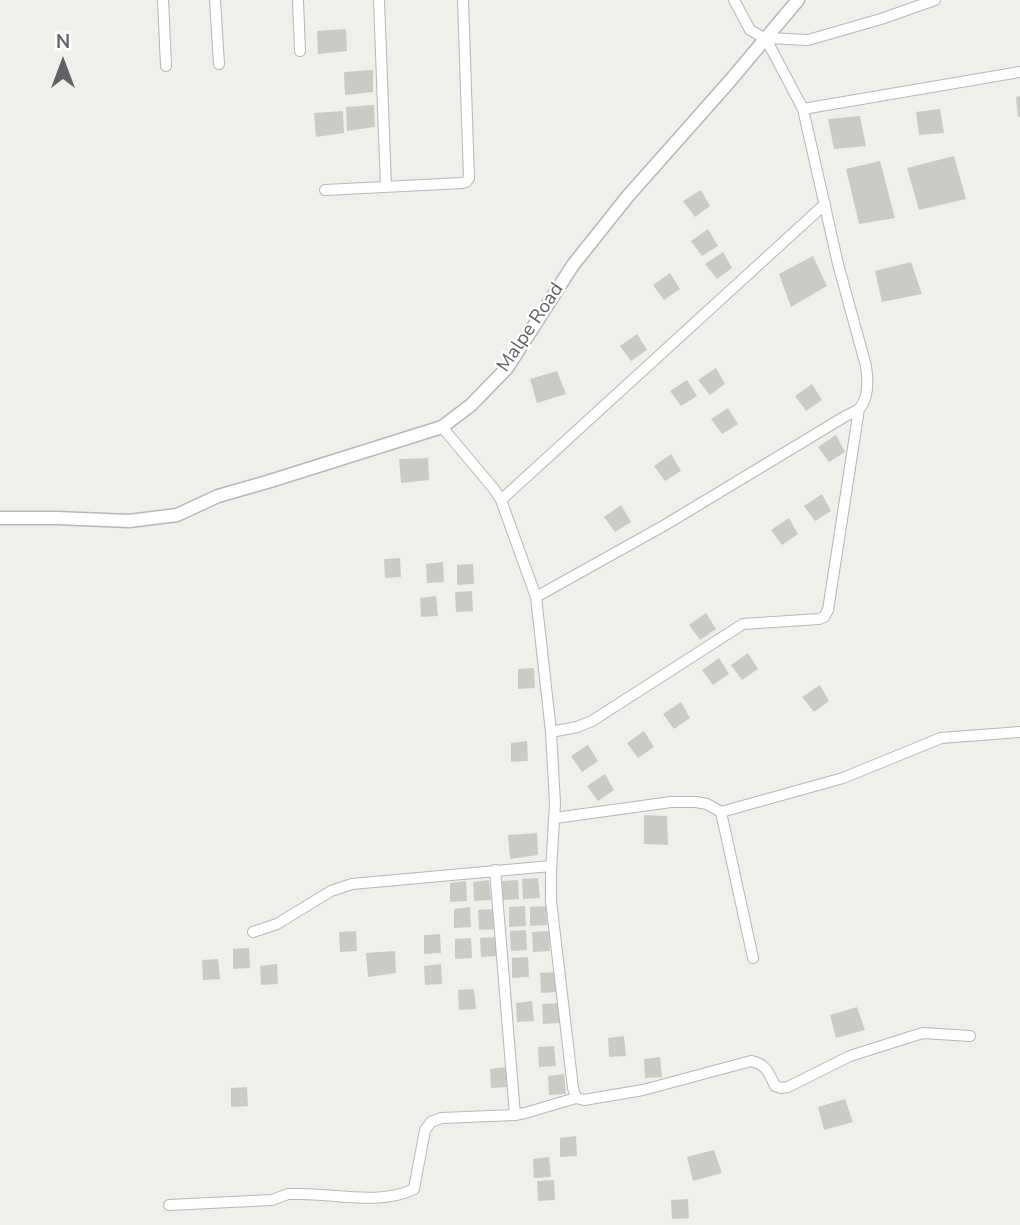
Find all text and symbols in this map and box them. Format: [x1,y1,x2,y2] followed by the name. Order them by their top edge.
[28,28,98,98] north arrow
[56,29,70,55] text: N
[493,279,569,377] street label: Malpe Road

